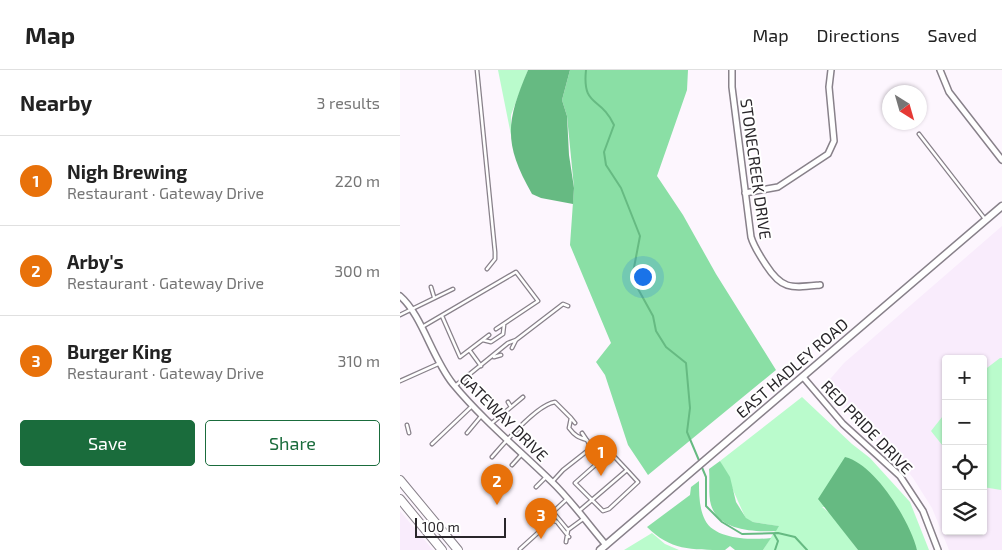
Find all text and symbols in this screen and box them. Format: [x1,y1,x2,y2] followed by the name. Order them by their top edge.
[25,20,75,49] text: Map
[752,24,789,46] text: Map
[817,24,900,46] text: Directions
[928,24,977,46] text: Saved
[882,85,927,130] north arrow
[20,90,92,115] text: Nearby
[317,93,380,112] text: 3 results
[737,97,776,241] street label: STONECREEK DRIVE
[67,160,187,183] text: Nigh Brewing
[33,171,39,190] text: 1
[335,171,380,190] text: 220 m
[67,183,264,202] text: Restaurant · Gateway Drive
[67,250,124,273] text: Arby's
[31,261,41,280] text: 2
[334,261,380,280] text: 300 m
[630,264,656,290] your location
[67,273,264,292] text: Restaurant · Gateway Drive
[732,314,852,421] street label: EAST HADLEY ROAD
[67,340,172,363] text: Burger King
[31,351,41,370] text: 3
[338,351,380,370] text: 310 m
[942,355,987,535] map controls
[942,355,987,400] button: +
[67,363,264,382] text: Restaurant · Gateway Drive
[456,369,552,465] street label: GATEWAY DRIVE
[818,376,917,478] street label: RED PRIDE DRIVE
[942,400,987,445] button: −
[20,420,195,466] button: Save
[205,420,380,466] button: Share
[585,435,617,476] pin: 1
[942,445,987,490] button: locate
[481,464,513,505] pin: 2
[942,490,987,535] button: layers
[525,498,557,539] pin: 3
[415,515,506,538] scale bar
[422,518,460,535] text: 100 m

